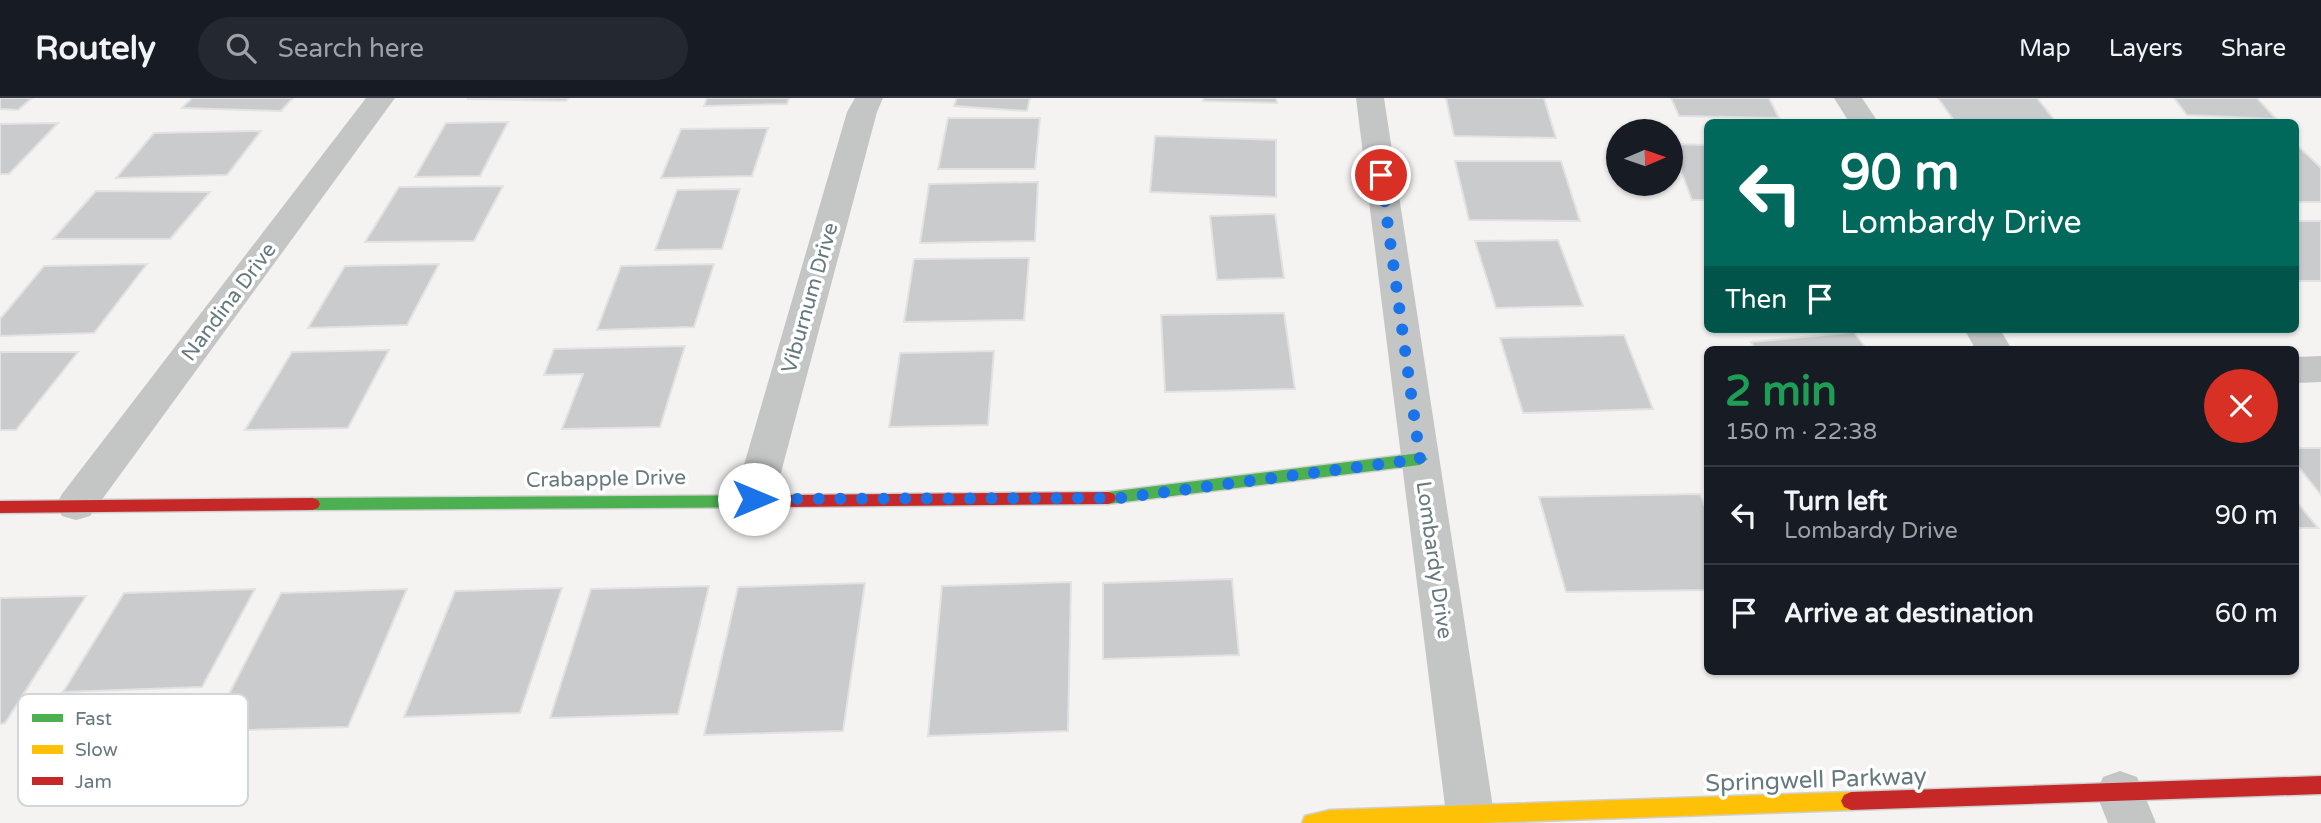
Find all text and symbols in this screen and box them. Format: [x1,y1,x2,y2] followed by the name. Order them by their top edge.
[198,17,688,80] search box
[35,29,156,68] text: Routely
[222,29,260,67] icon: search
[278,33,424,64] text: Search here
[2019,34,2071,63] text: Map
[2109,34,2183,63] text: Layers
[2221,34,2286,63] text: Share
[1606,119,1684,196] north arrow
[1606,119,1683,196] map controls
[1840,144,1959,203] text: 90 m
[1351,145,1411,205] pin
[1725,147,1816,238] icon: left
[1362,156,1400,194] icon: arrive
[1840,204,2082,242] text: Lombardy Drive
[777,220,843,376] street label: Viburnum Drive
[176,238,282,366] street label: Nandina Drive
[1801,280,1839,318] icon: arrive
[1725,284,1787,315] text: Then
[1725,366,1837,417] text: 2 min
[2204,369,2278,443] button: close
[1725,418,1877,446] text: 150 m · 22:38
[717,462,791,536] position arrow
[526,465,686,493] street label: Crabapple Drive
[1411,480,1457,640] street label: Lombardy Drive
[1784,486,1887,517] text: Turn left
[1725,496,1763,534] icon: left
[2215,500,2278,531] text: 90 m
[1784,517,1958,545] text: Lombardy Drive
[1725,594,1763,632] icon: arrive
[1784,598,2034,629] text: Arrive at destination
[2215,598,2278,629] text: 60 m
[18,694,248,806] legend
[75,708,112,730] text: Fast
[75,739,118,761] text: Slow
[1705,762,1927,798] street label: Springwell Parkway
[75,771,112,793] text: Jam

